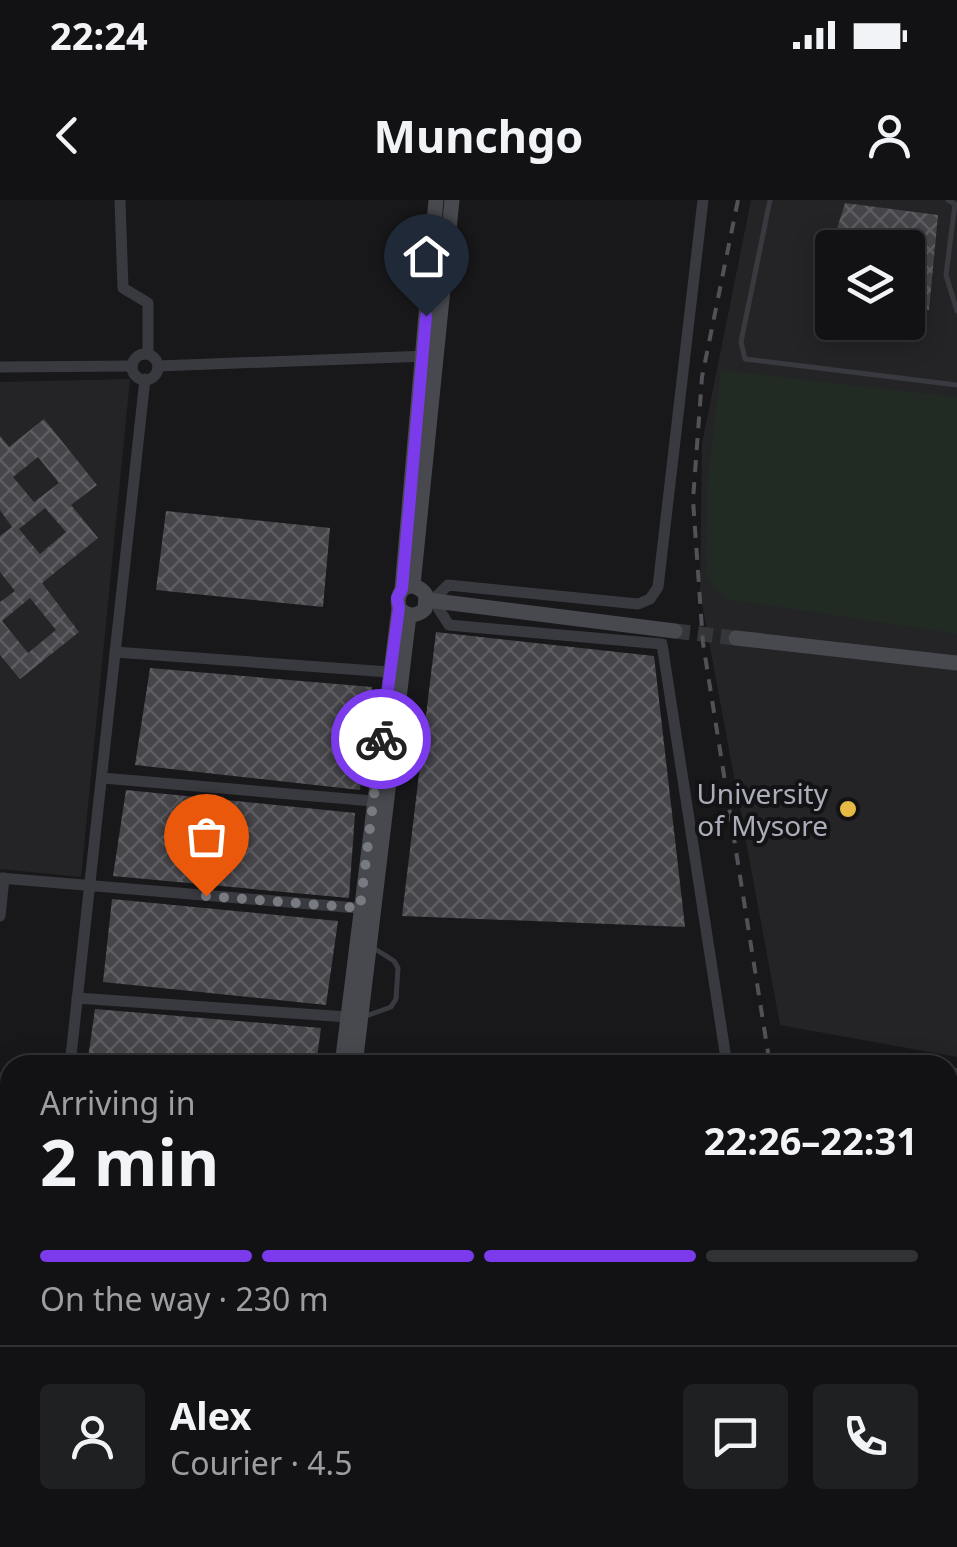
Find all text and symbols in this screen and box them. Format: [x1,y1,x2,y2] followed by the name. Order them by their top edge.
[50,9,148,61] text: 22:24
[374,105,583,166] text: Munchgo
[40,108,95,163] icon: back
[862,108,917,163] icon: person
[384,214,469,317] pin
[399,229,454,284] icon: home
[815,230,925,340] map controls
[815,230,925,340] button: layers
[331,689,431,789] courier
[354,712,409,767] icon: bike
[696,774,829,844] place label: University of Mysore
[164,794,249,897] pin
[837,798,859,820] marker: University of Mysore
[179,809,234,864] icon: bag
[40,1081,195,1124] text: Arriving in
[704,1114,918,1166] text: 22:26–22:31
[40,1117,219,1205] text: 2 min
[40,1277,329,1320] text: On the way · 230 m
[40,1384,145,1489] button: person
[683,1384,788,1489] button: chat
[813,1384,918,1489] button: phone
[170,1389,252,1441] text: Alex
[170,1441,353,1484] text: Courier · 4.5

